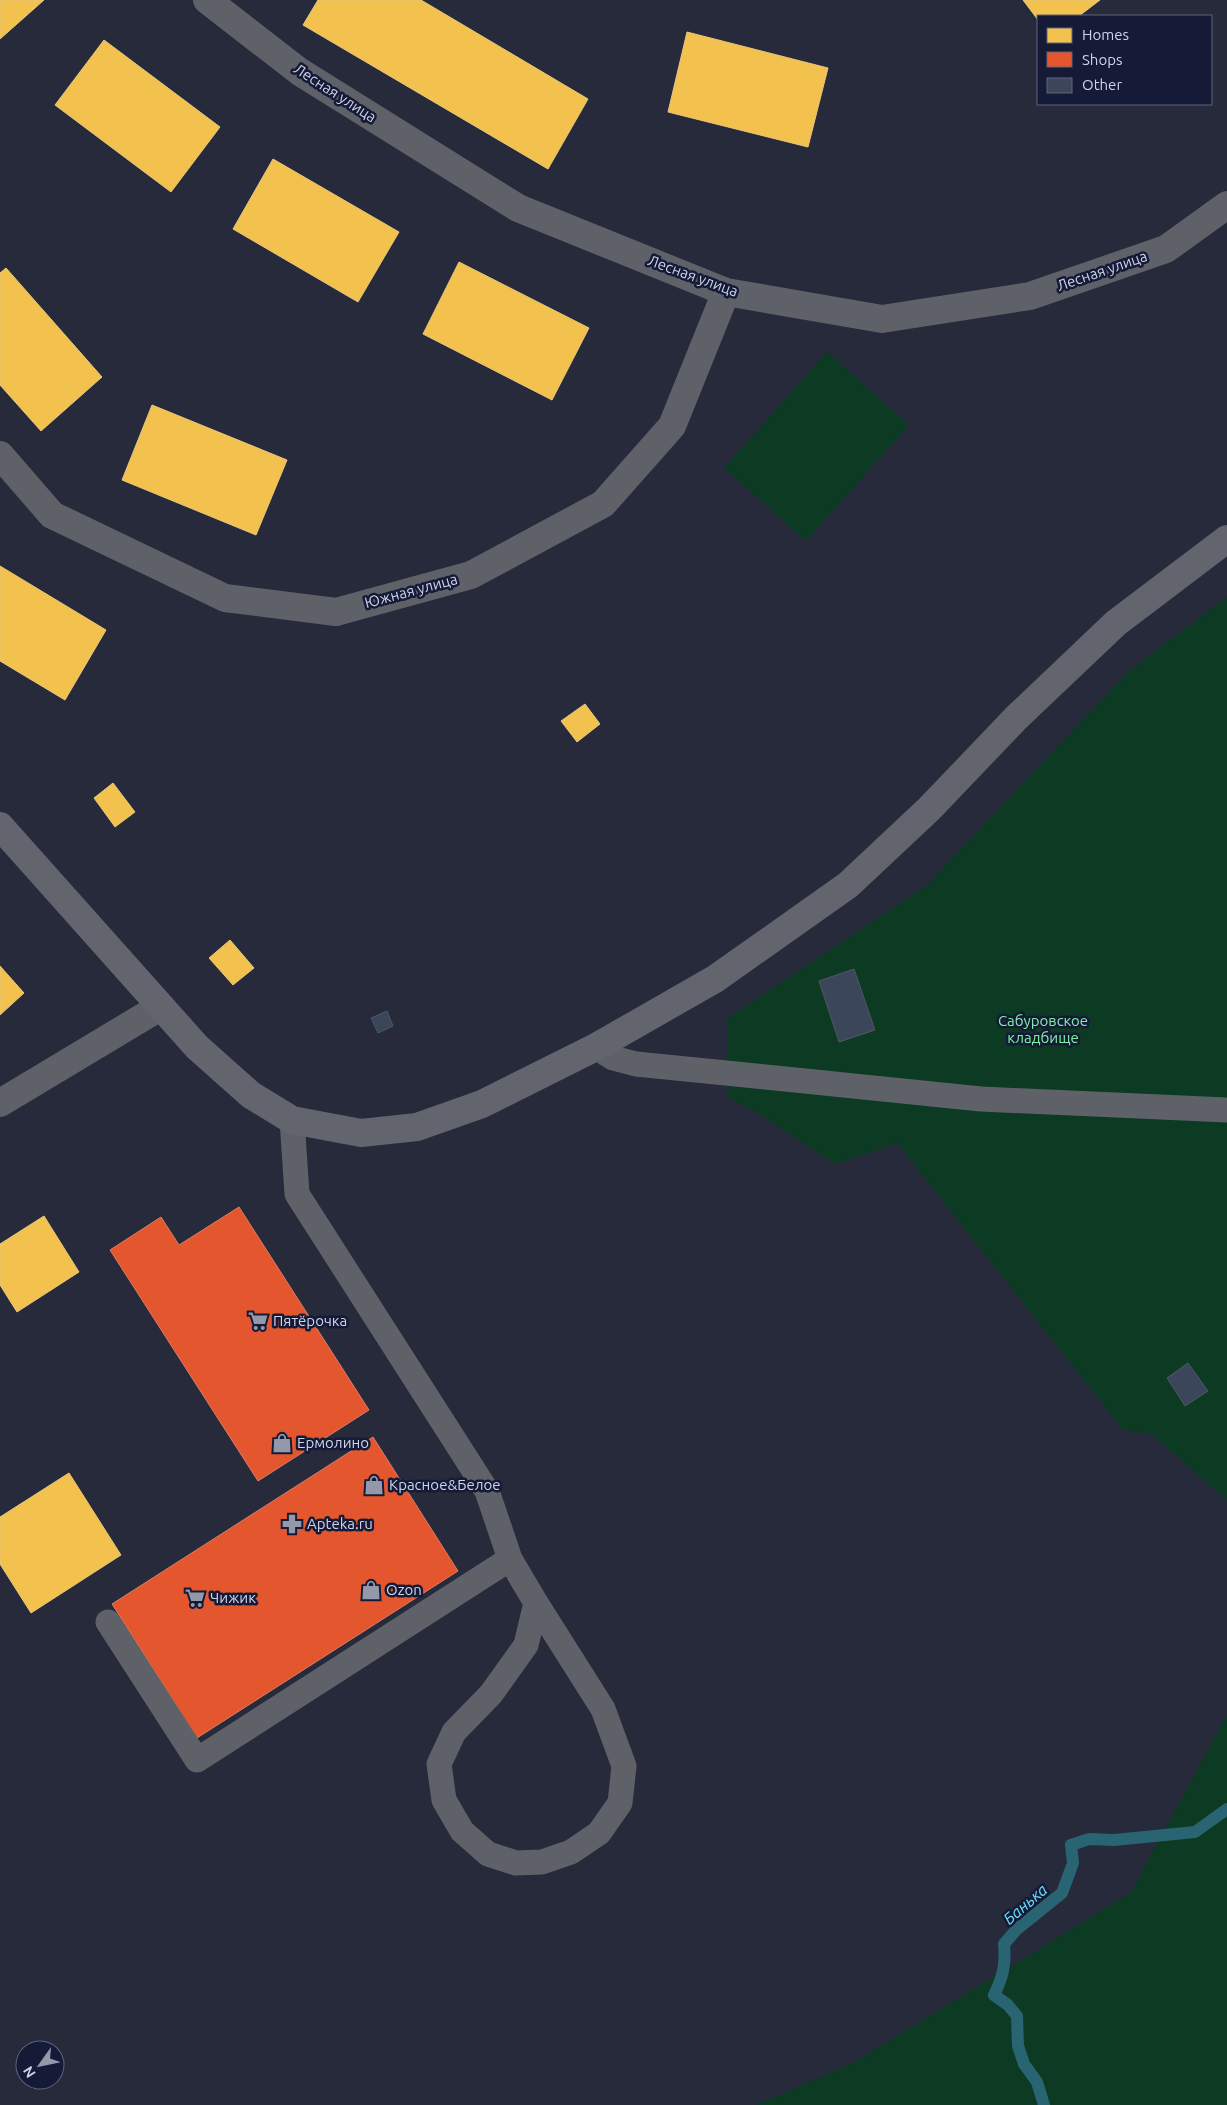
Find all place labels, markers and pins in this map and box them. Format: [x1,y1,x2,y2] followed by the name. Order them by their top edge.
[247,1310,269,1332] supermarket icon: Пятёрочка
[273,1312,347,1329] place label: Пятёрочка
[271,1432,293,1454] shop icon: Ермолино
[297,1434,369,1451] place label: Ермолино
[363,1474,385,1496] shop icon: Красное&Белое
[389,1476,501,1493] place label: Красное&Белое
[281,1513,303,1535] pharmacy icon: Apteka.ru
[307,1515,373,1532] place label: Apteka.ru
[360,1579,382,1601] shop icon: Ozon
[386,1581,422,1598] place label: Ozon
[184,1587,206,1609] supermarket icon: Чижик
[210,1589,256,1606] place label: Чижик

